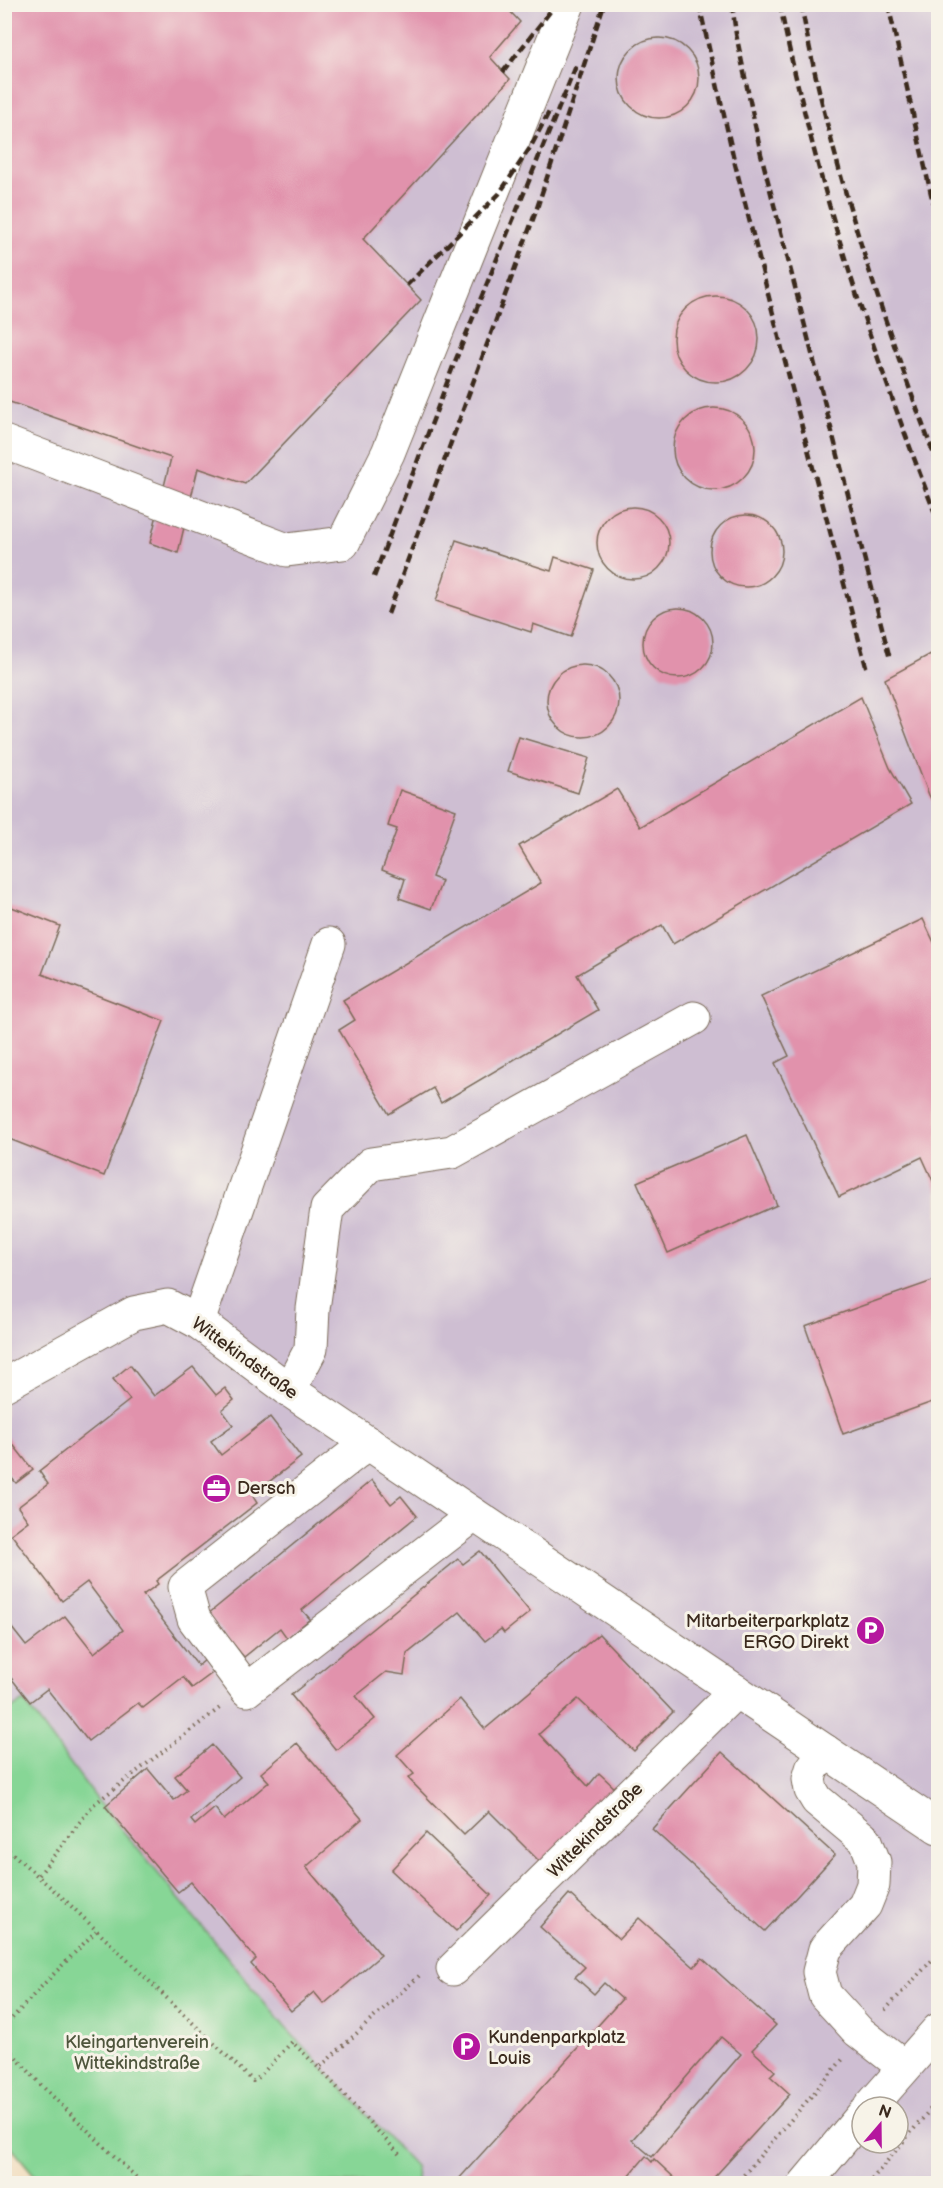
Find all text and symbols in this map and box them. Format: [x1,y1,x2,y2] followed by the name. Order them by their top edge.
[188,1313,302,1404] street label: Wittekindstraße
[200,1472,232,1504] office icon: Dersch
[237,1478,296,1499] place label: Dersch
[686,1611,849,1653] place label: Mitarbeiterparkplatz ERGO Direkt
[854,1615,886,1647] parking icon: Mitarbeiterparkplatz ERGO Direkt
[543,1778,648,1882] street label: Wittekindstraße
[488,2027,626,2069] place label: Kundenparkplatz Louis
[451,2031,483,2063] parking icon: Kundenparkplatz Louis
[65,2032,209,2074] park label: Kleingartenverein Wittekindstraße
[850,2095,910,2155] north arrow
[876,2101,894,2123] text: N

